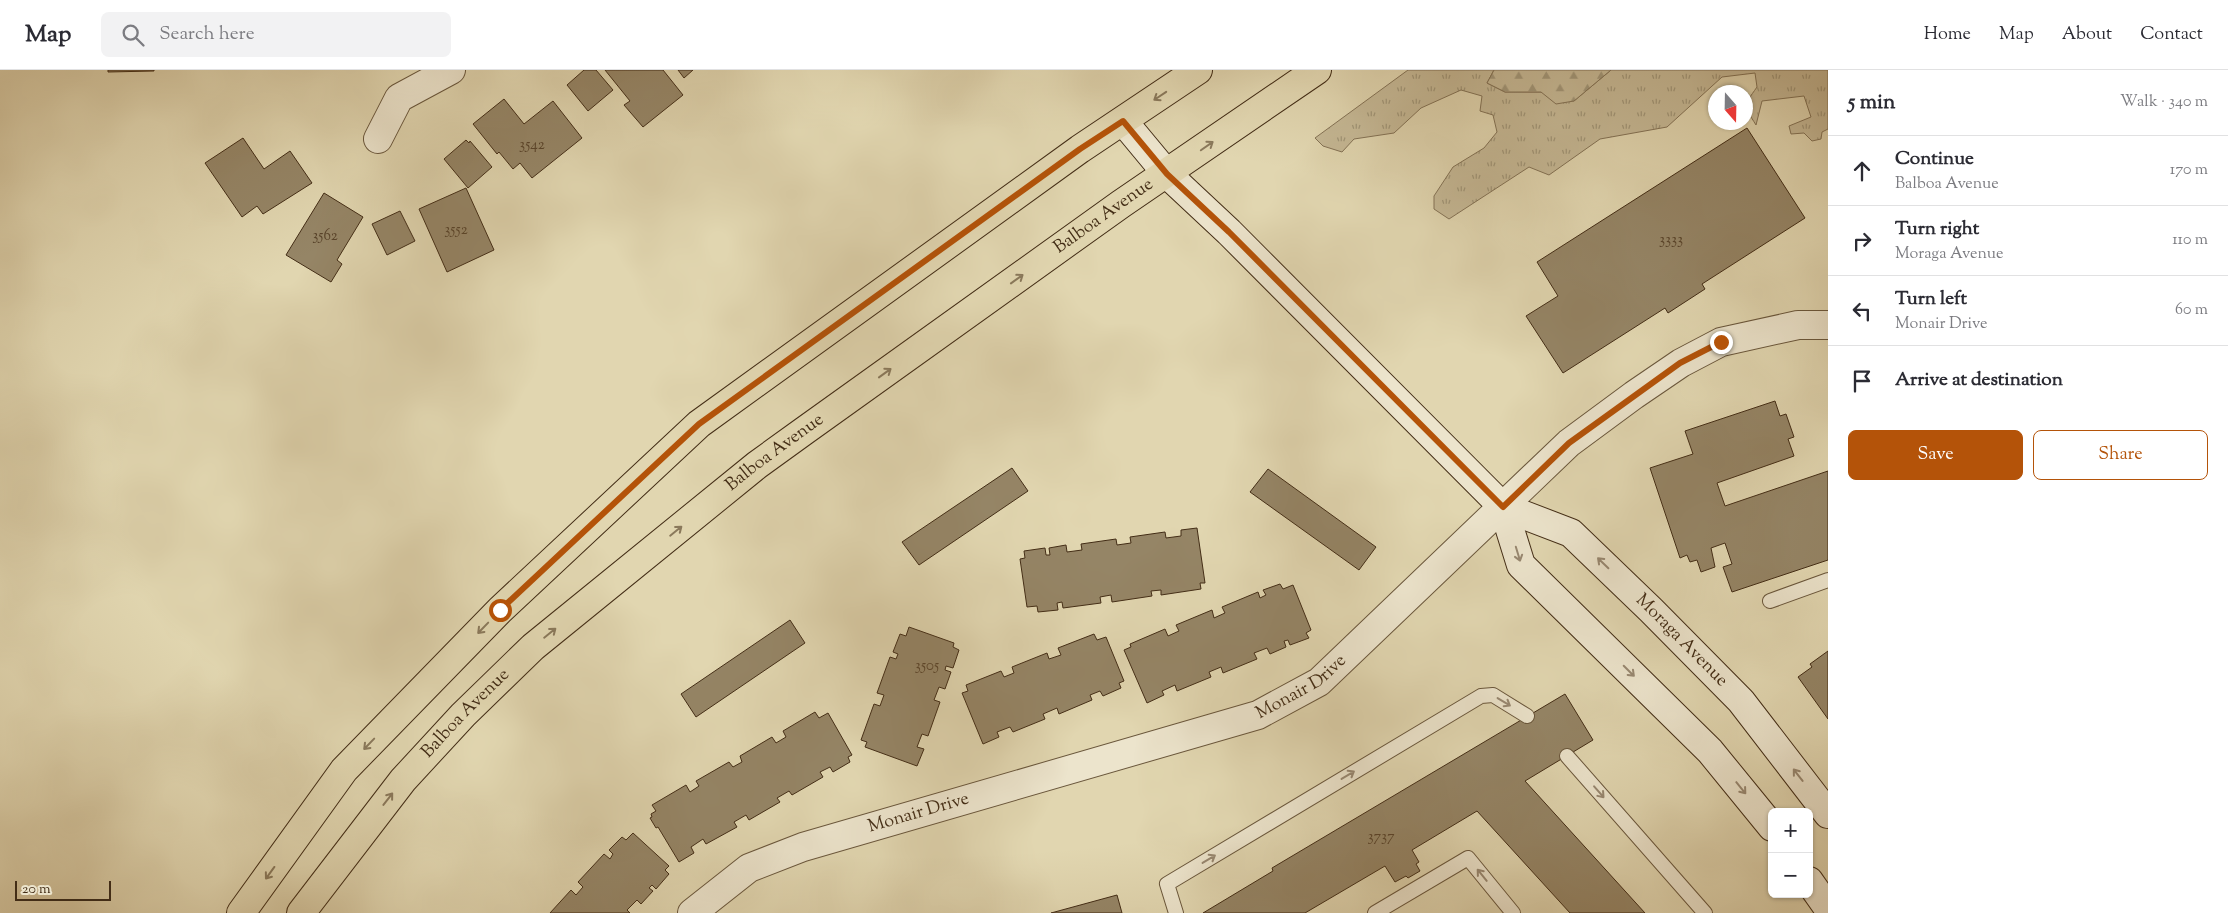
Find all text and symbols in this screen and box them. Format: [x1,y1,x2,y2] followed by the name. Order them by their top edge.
[101,12,451,57] search box
[25,18,71,52] text: Map
[119,21,147,49] icon: search
[159,21,255,48] text: Search here
[1924,22,1971,48] text: Home
[1999,22,2034,48] text: Map
[2062,22,2112,48] text: About
[2140,22,2203,48] text: Contact
[1708,85,1753,130] north arrow
[1848,88,1895,118] text: 5 min
[1154,91,1168,101] one-way arrow
[2120,91,2208,114] text: Walk · 340 m
[519,135,545,156] house number: 3542
[1200,141,1214,151] one-way arrow
[1895,146,1974,173] text: Continue
[1848,157,1876,185] icon: ahead
[2170,159,2208,182] text: 170 m
[1049,172,1159,261] street label: Balboa Avenue
[1895,173,1999,196] text: Balboa Avenue
[1895,216,1979,243] text: Turn right
[444,220,468,241] house number: 3552
[312,226,338,247] house number: 3562
[1848,227,1876,255] icon: right
[2172,229,2208,252] text: 110 m
[1659,230,1683,251] house number: 3333
[1895,243,2003,266] text: Moraga Avenue
[1010,273,1023,284] one-way arrow
[1895,286,1967,313] text: Turn left
[1848,297,1876,325] icon: left
[2175,299,2208,322] text: 60 m
[1895,313,1987,336] text: Monair Drive
[1710,331,1733,354] route end
[1848,367,1876,395] icon: arrive
[1895,367,2063,394] text: Arrive at destination
[878,368,892,378] one-way arrow
[720,408,830,498] street label: Balboa Avenue
[1848,430,2023,480] button: Save
[2033,430,2208,480] button: Share
[670,525,683,536] one-way arrow
[1513,546,1523,562] one-way arrow
[1596,557,1609,569] one-way arrow
[1629,588,1734,693] street label: Moraga Avenue
[489,599,512,622] route start
[476,622,489,634] one-way arrow
[543,628,556,639] one-way arrow
[1252,649,1353,727] street label: Monair Drive
[915,656,939,677] house number: 3505
[416,663,516,765] street label: Balboa Avenue
[1623,664,1635,677] one-way arrow
[1497,698,1511,708] one-way arrow
[363,738,375,751] one-way arrow
[1793,769,1804,782] one-way arrow
[1341,770,1355,780] one-way arrow
[1735,782,1746,795] one-way arrow
[865,786,972,840] street label: Monair Drive
[1593,786,1605,799] one-way arrow
[382,793,393,806] one-way arrow
[1768,808,1813,898] map controls
[1768,808,1813,853] button: +
[1367,827,1395,848] house number: 3737
[1201,853,1215,863] one-way arrow
[1768,853,1813,898] button: −
[265,866,275,880] one-way arrow
[1477,869,1488,882] one-way arrow
[15,878,111,901] scale bar
[22,880,51,900] text: 20 m

